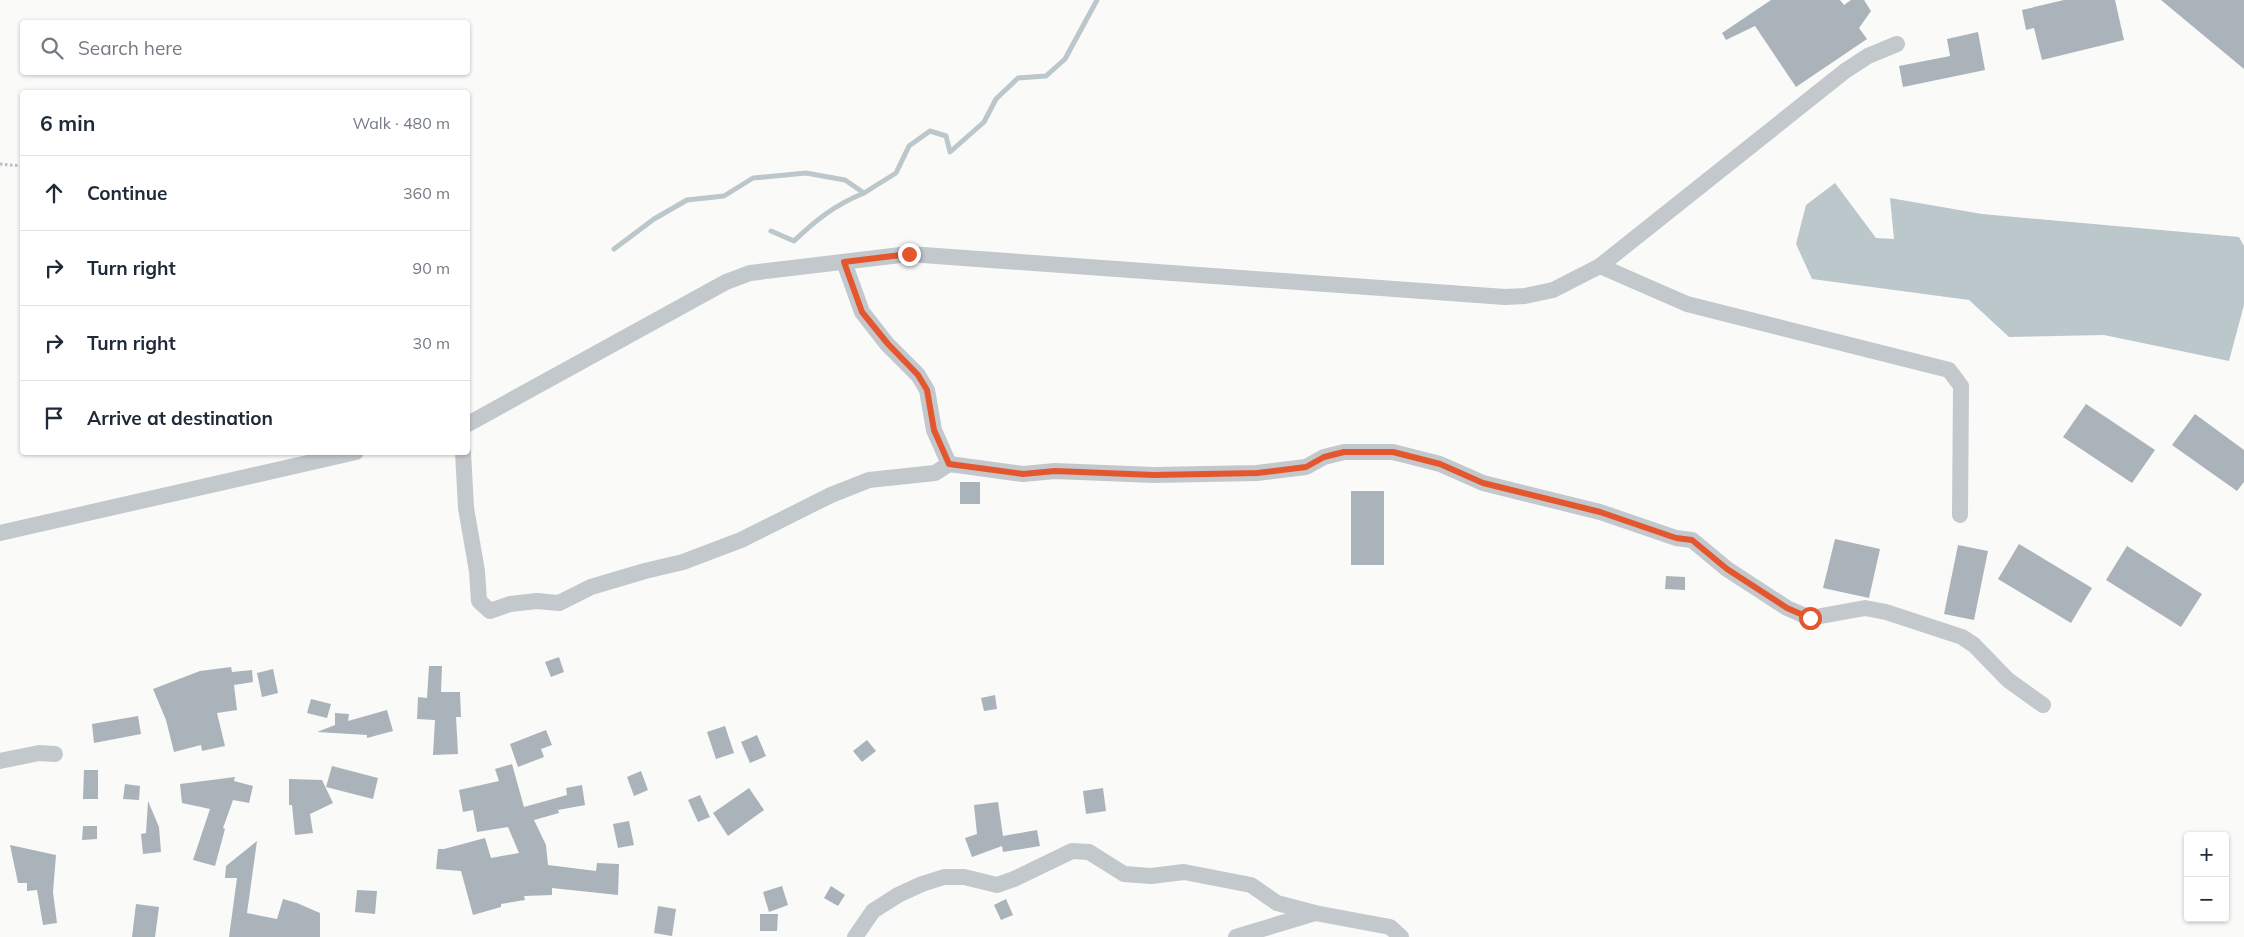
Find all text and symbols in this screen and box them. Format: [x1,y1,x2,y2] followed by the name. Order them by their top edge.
[20,20,470,75] search box
[38,34,66,62] icon: search
[78,36,182,60] text: Search here
[40,110,95,136] text: 6 min
[352,113,450,133] text: Walk · 480 m
[40,179,68,207] icon: ahead
[87,181,167,205] text: Continue
[403,183,450,203] text: 360 m
[898,243,921,266] route end
[40,254,68,282] icon: right
[87,256,176,280] text: Turn right
[413,258,450,278] text: 90 m
[40,329,68,357] icon: right
[87,331,176,355] text: Turn right
[413,333,450,353] text: 30 m
[40,404,68,432] icon: arrive
[87,406,273,430] text: Arrive at destination
[1799,607,1822,630] route start
[2184,832,2229,922] map controls
[2184,832,2229,877] button: +
[2184,877,2229,922] button: −

